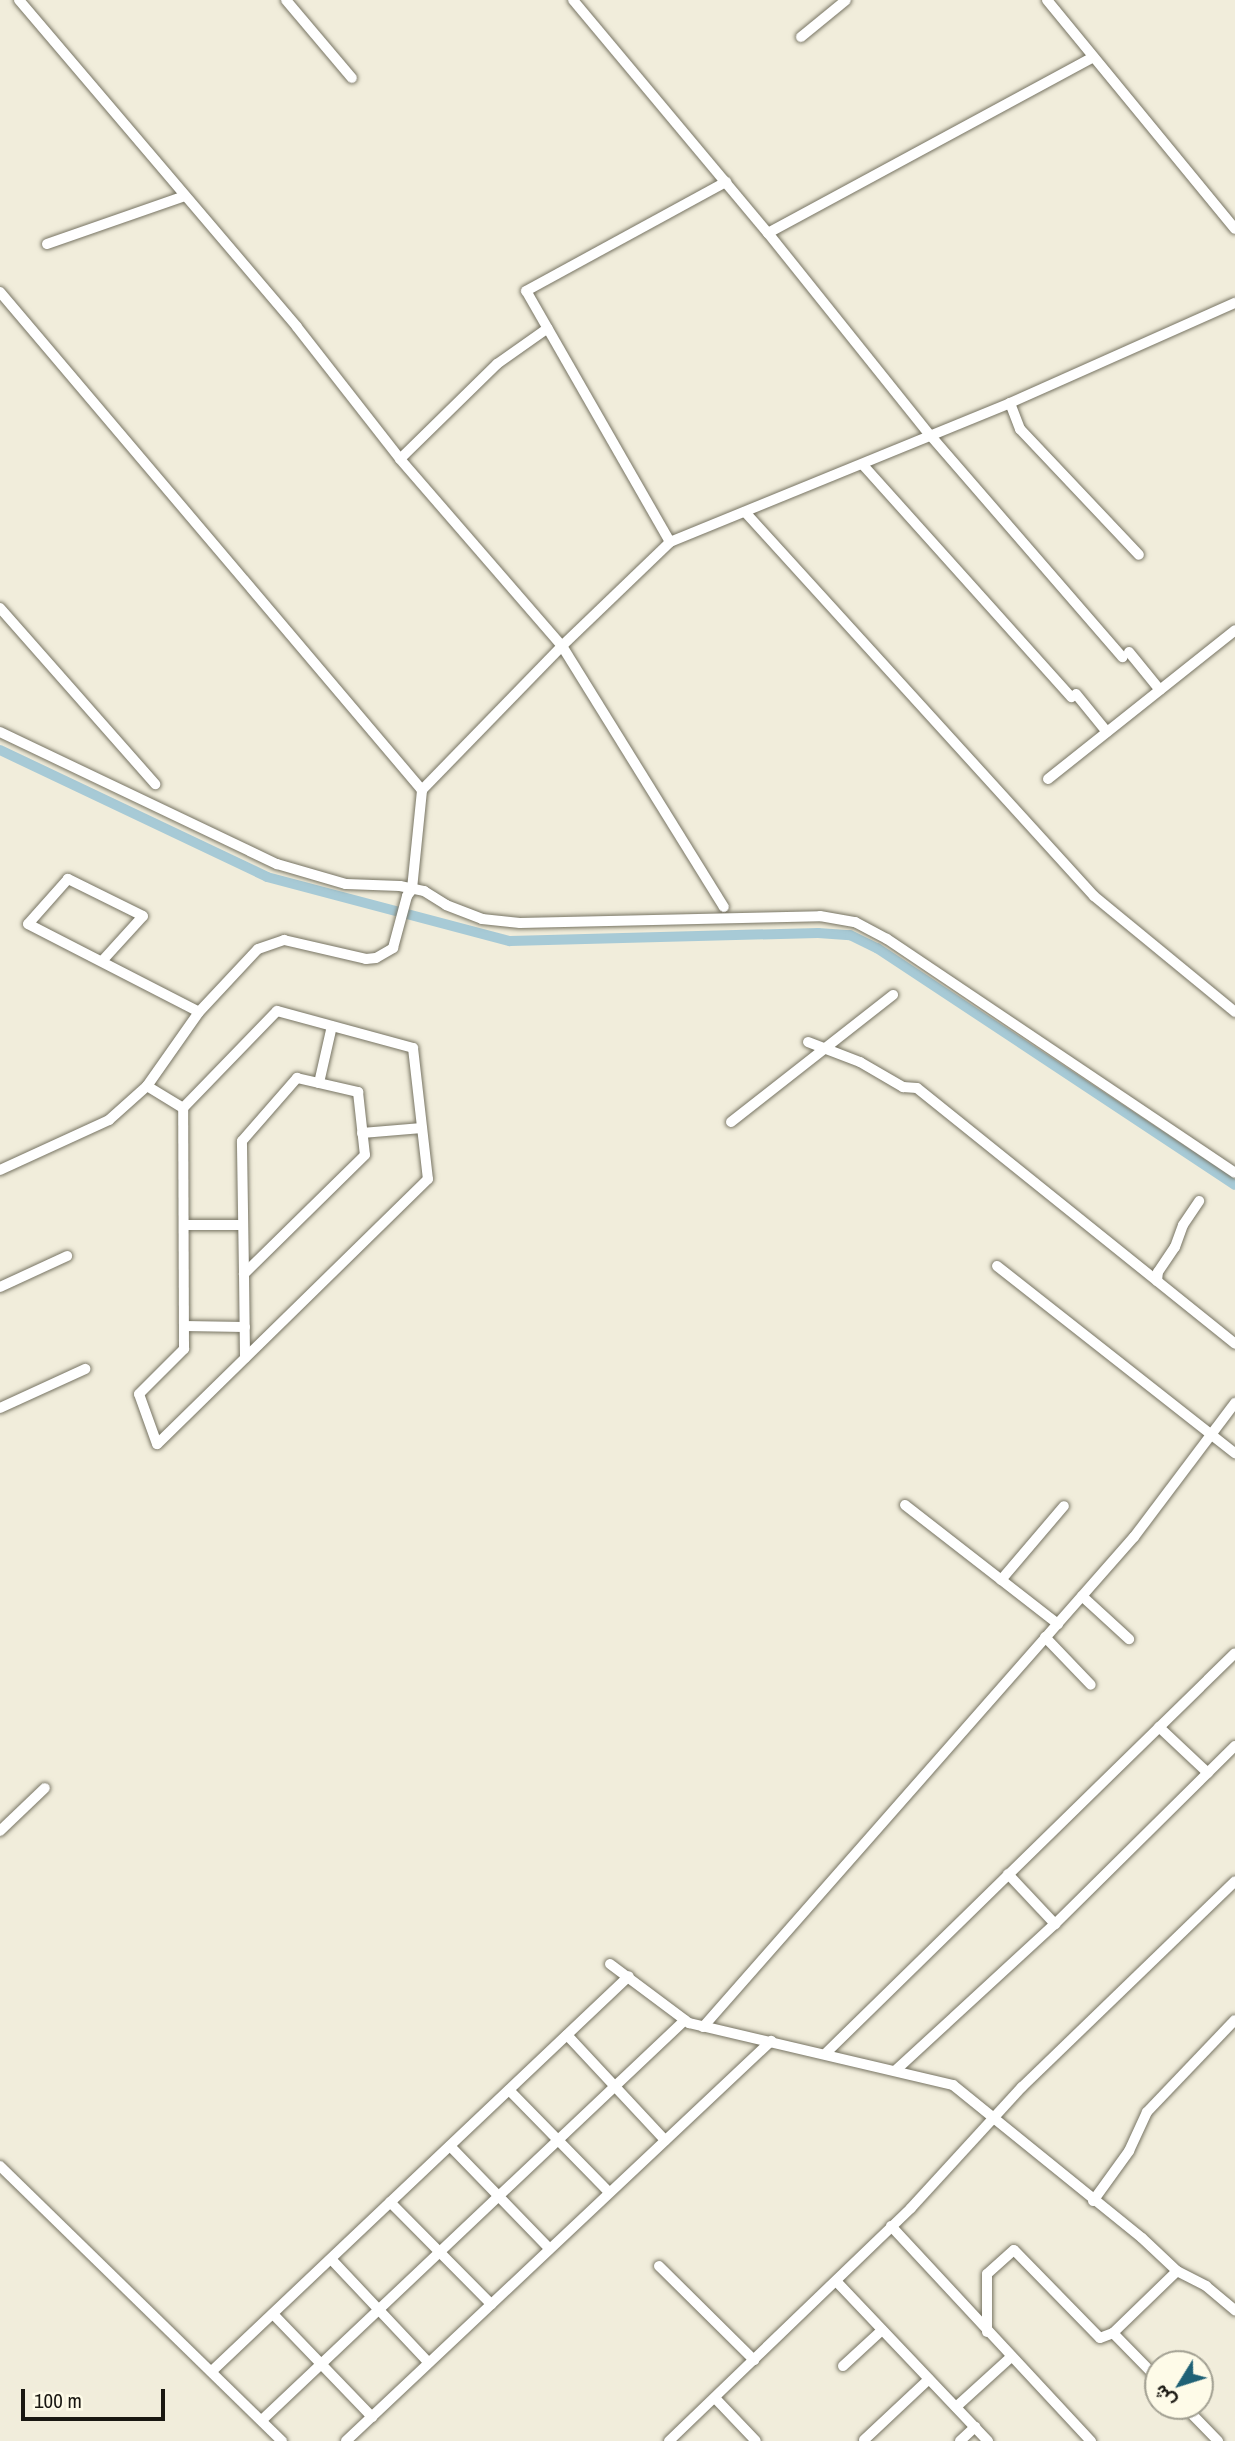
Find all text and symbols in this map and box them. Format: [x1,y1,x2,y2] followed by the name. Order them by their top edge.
[1144,2350,1214,2420] north arrow
[24,2374,168,2418] scale bar
[1147,2380,1181,2414] text: ش
[34,2386,82,2415] text: 100 m

